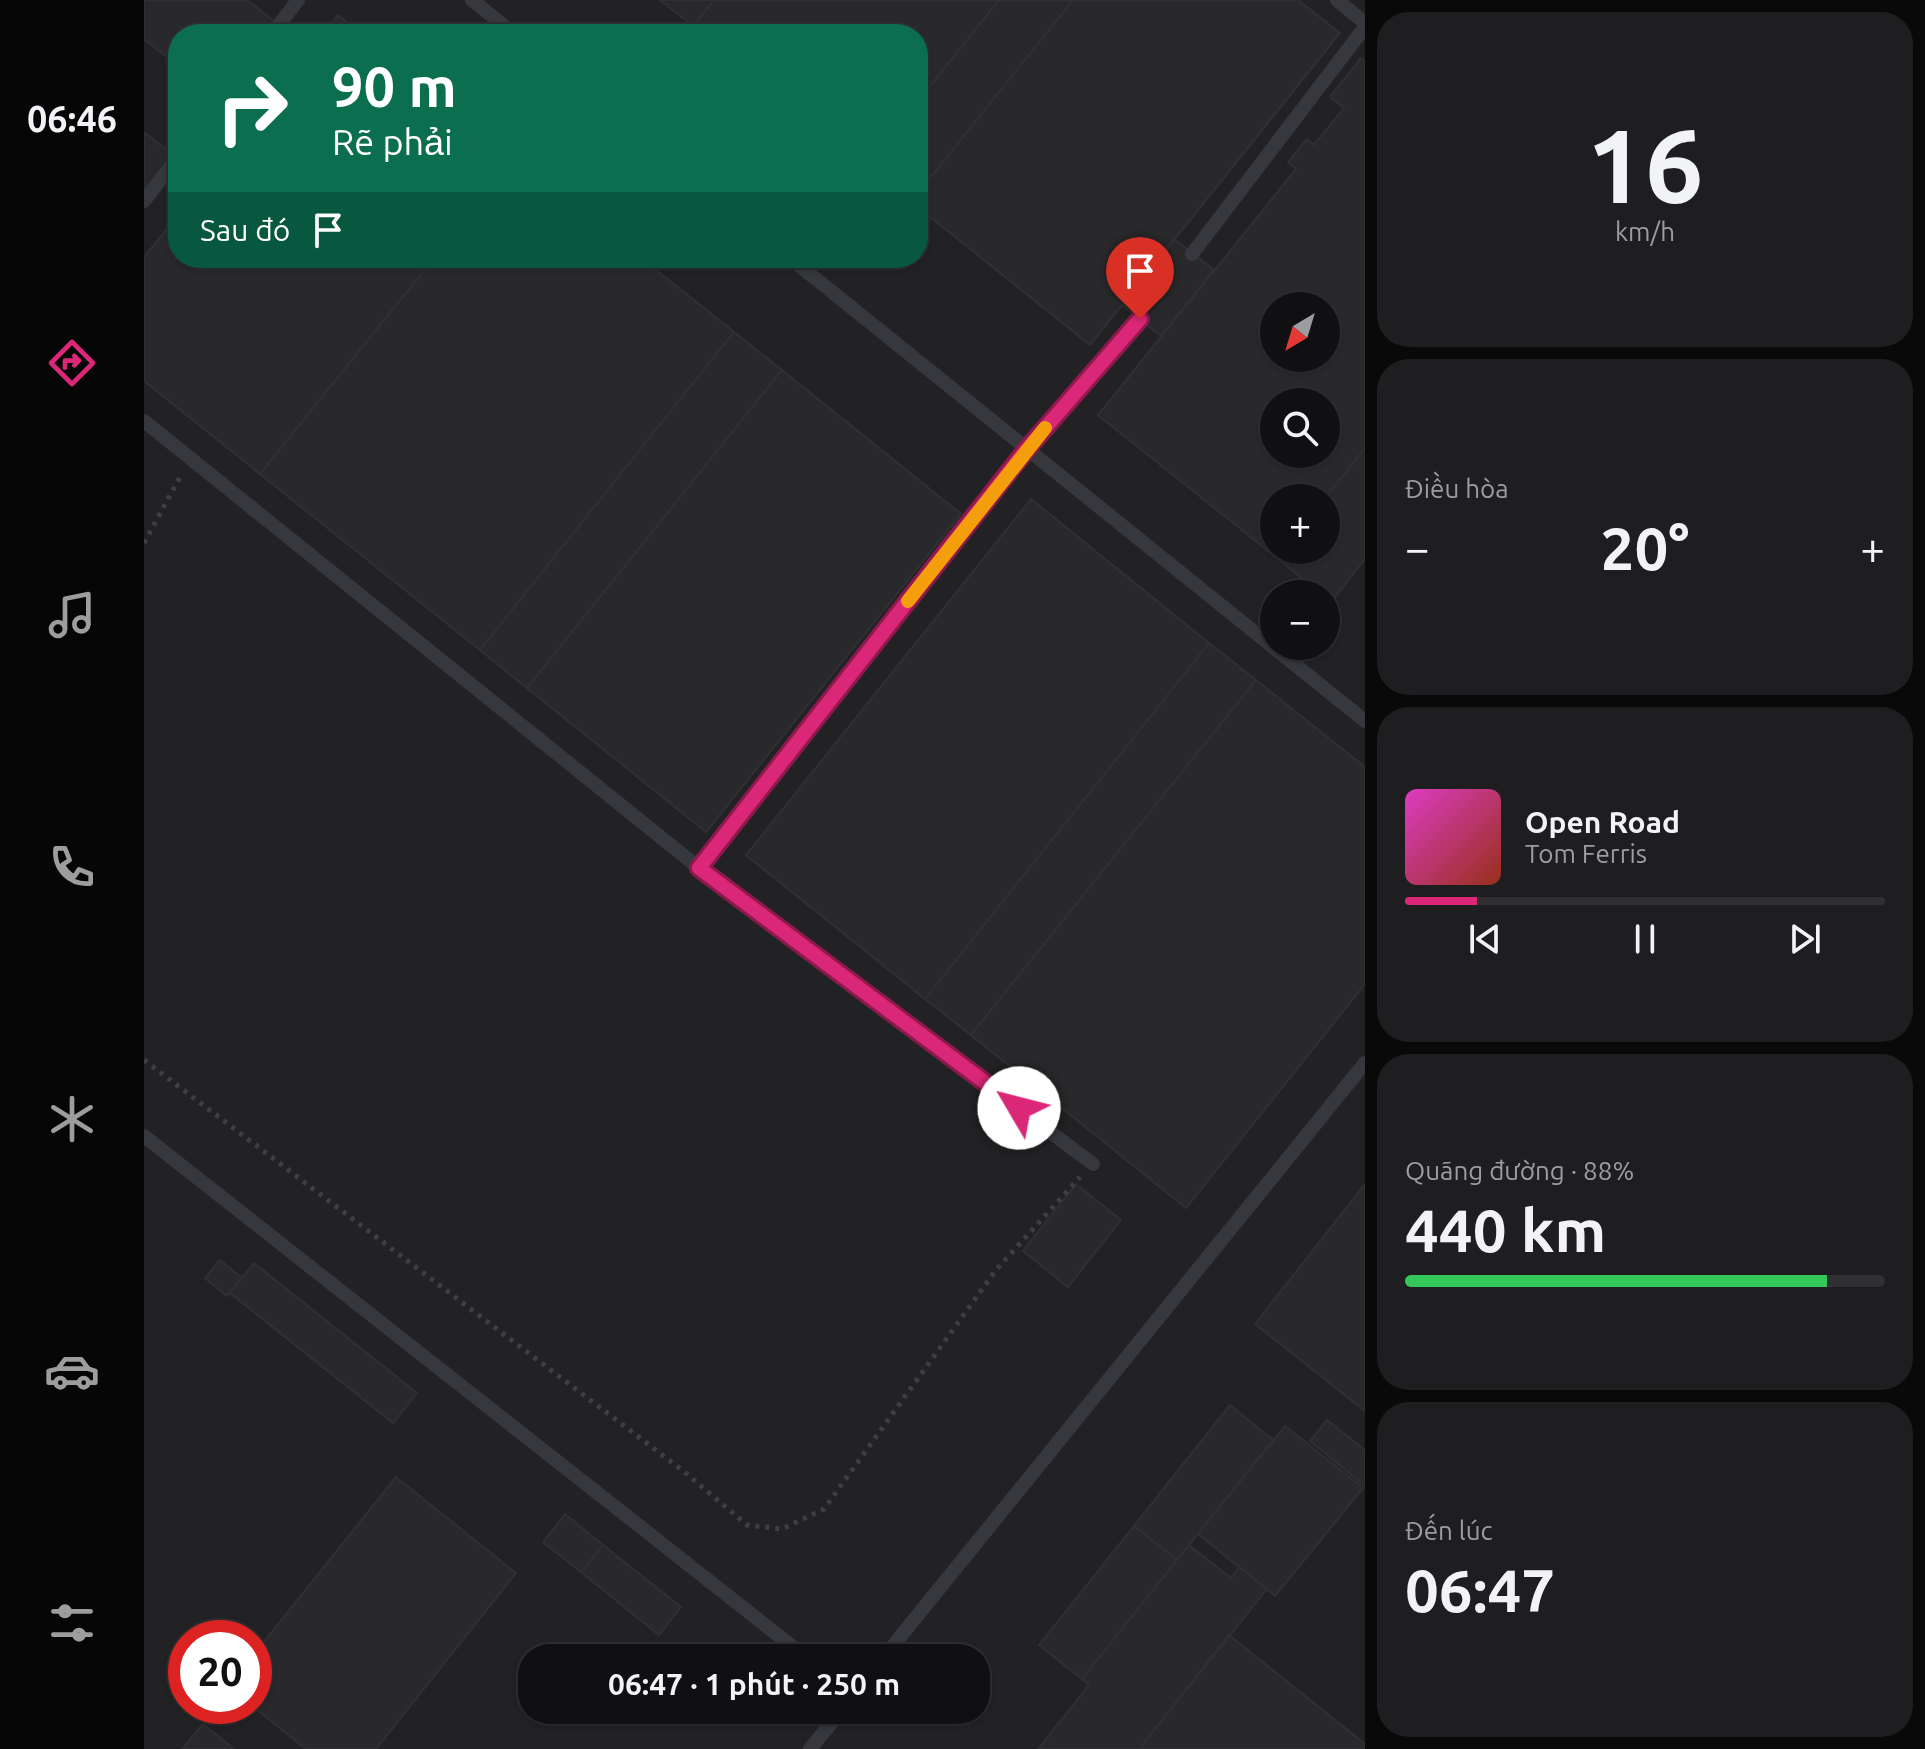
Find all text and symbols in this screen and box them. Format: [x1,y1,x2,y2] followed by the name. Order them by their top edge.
[332,55,457,118] text: 90 m
[200,56,304,160] icon: right
[27,98,117,139] text: 06:46
[1586,106,1704,223] text: 16
[332,121,453,162] text: Rẽ phải
[306,208,350,252] icon: arrive
[200,213,290,247] text: Sau đó
[1615,217,1675,246] text: km/h
[1106,237,1174,319] pin
[1118,249,1162,293] icon: arrive
[1260,292,1340,372] north arrow
[1260,292,1340,660] map controls
[44,335,100,391] icon: directions
[1260,388,1340,468] button: search
[1405,474,1509,503] text: Điều hòa
[1260,484,1340,564] button: +
[1601,514,1689,581] text: 20°
[1405,523,1430,572] text: −
[1860,523,1885,572] text: +
[1260,580,1340,660] button: −
[44,587,100,643] icon: music
[1525,805,1680,839] text: Open Road
[44,839,100,895] icon: phone
[1525,839,1647,868] text: Tom Ferris
[1463,917,1507,961] icon: previous
[1623,917,1667,961] icon: pause
[1783,917,1827,961] icon: next
[977,1066,1061,1150] position arrow
[44,1091,100,1147] icon: climate
[1405,1156,1634,1185] text: Quãng đường · 88%
[1405,1196,1606,1263] text: 440 km
[44,1343,100,1399] icon: car
[1405,1516,1493,1545] text: Đến lúc
[1405,1556,1555,1623] text: 06:47
[44,1595,100,1651] icon: filters
[168,1620,272,1724] speed limit sign: 20
[608,1667,900,1701] text: 06:47 · 1 phút · 250 m

